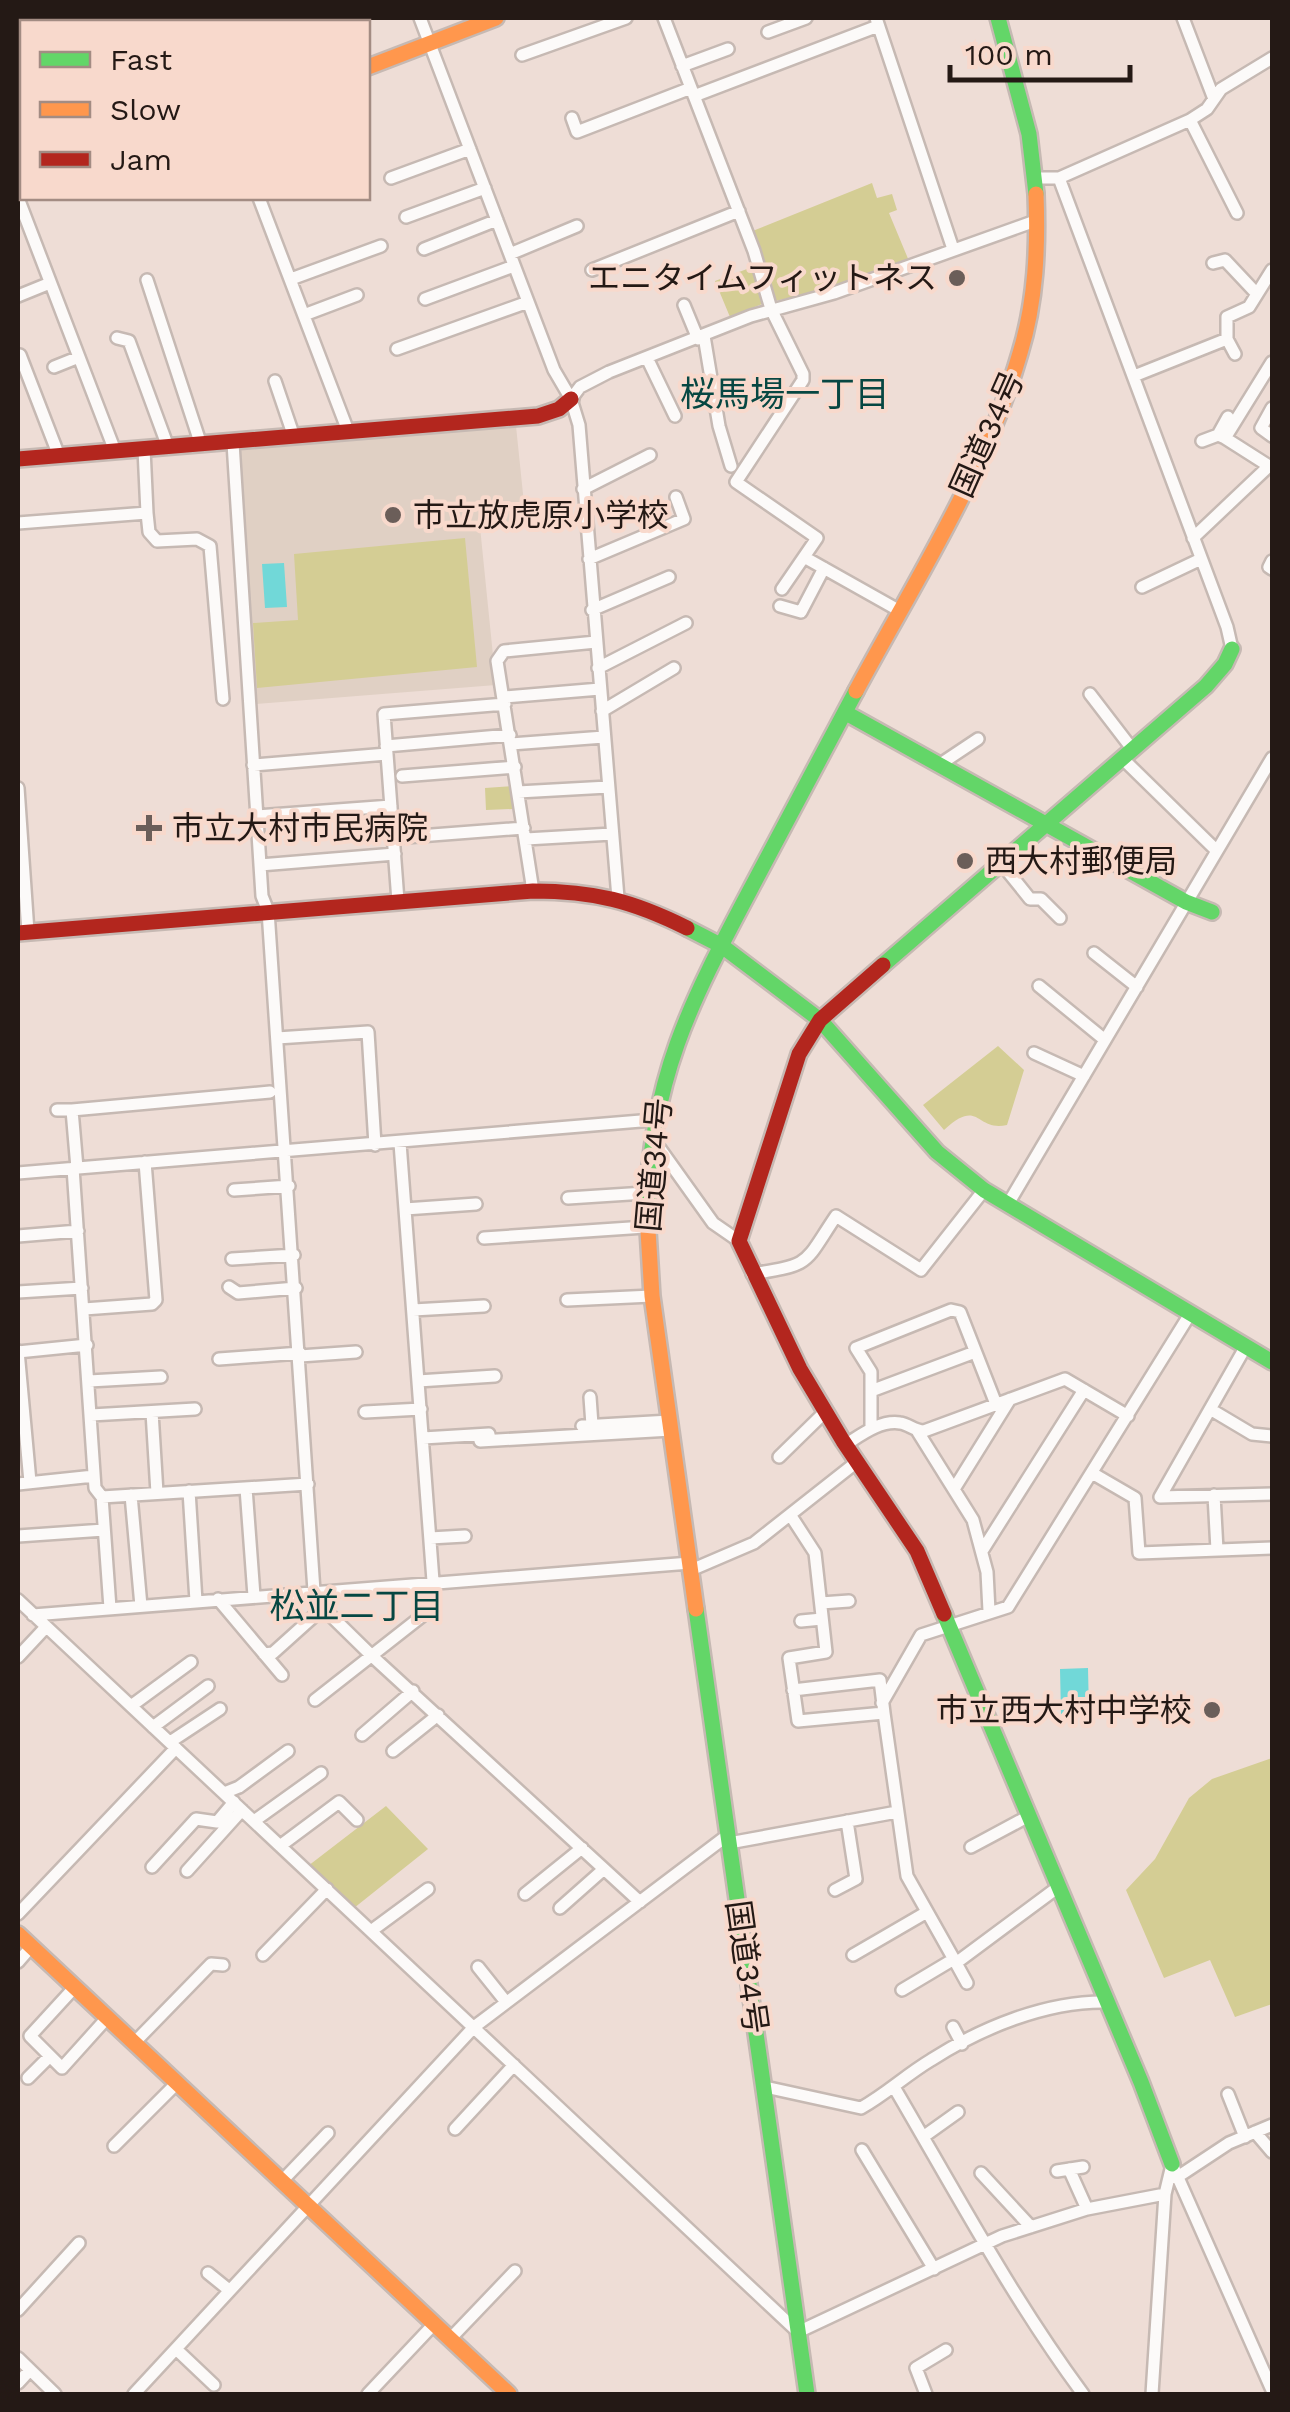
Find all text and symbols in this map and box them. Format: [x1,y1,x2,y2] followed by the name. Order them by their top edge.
[20,20,370,200] legend
[950,20,1130,82] scale bar
[965,37,1053,72] text: 100 m
[110,42,173,77] text: Fast
[110,92,181,127] text: Slow
[110,142,172,177] text: Jam
[588,259,937,297] place label: エニタイムフィットネス
[946,267,968,289] marker: エニタイムフィットネス
[942,365,1032,503] street label: 国道34号
[680,373,890,415] district label: 桜馬場一丁目
[413,496,669,534] place label: 市立放虎原小学校
[382,504,404,526] marker: 市立放虎原小学校
[172,809,428,847] place label: 市立大村市民病院
[136,815,162,841] marker: 市立大村市民病院
[985,842,1177,880] place label: 西大村郵便局
[954,850,976,872] marker: 西大村郵便局
[629,1096,679,1234] street label: 国道34号
[269,1585,445,1627] district label: 松並二丁目
[936,1691,1192,1729] place label: 市立西大村中学校
[1201,1699,1223,1721] marker: 市立西大村中学校
[719,1898,775,2036] street label: 国道34号

